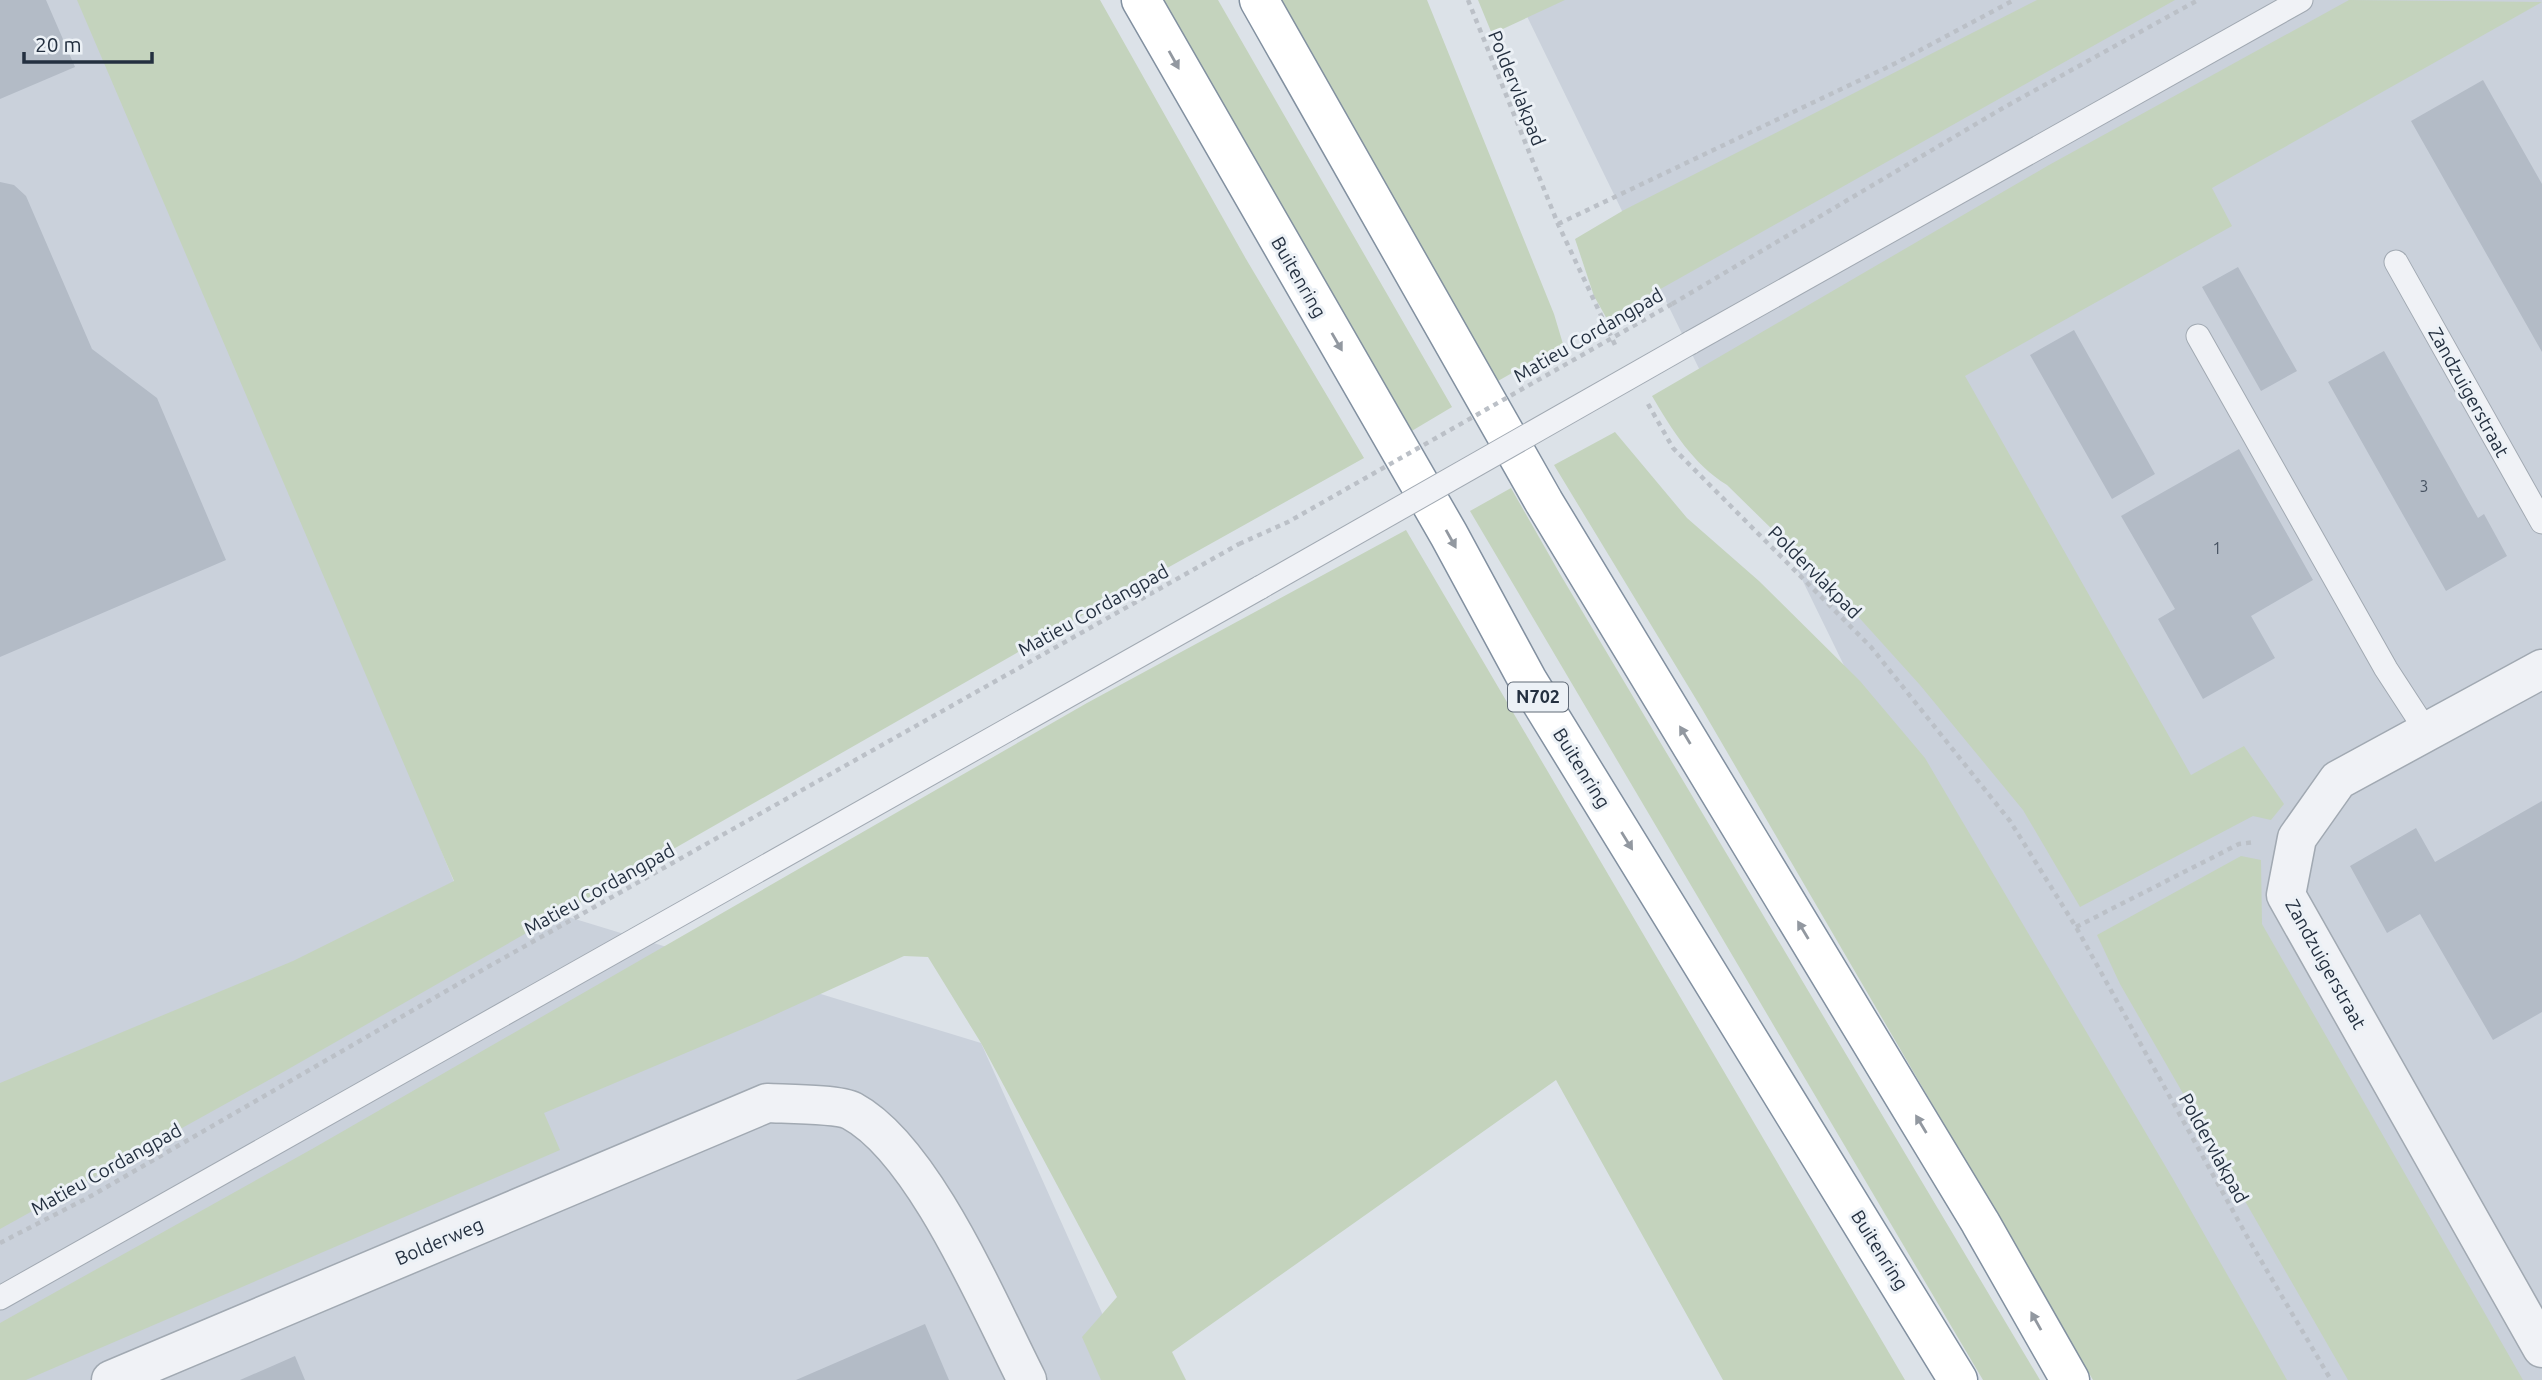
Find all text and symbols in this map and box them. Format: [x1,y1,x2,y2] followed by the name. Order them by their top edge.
[24,21,152,65] scale bar
[1484,27,1550,149] street label: Poldervlakpad
[35,32,82,56] text: 20 m
[1168,50,1180,70] one-way arrow
[1267,233,1331,321] street label: Buitenring
[1509,283,1667,387] street label: Matieu Cordangpad
[2424,323,2514,461] street label: Zandzuigerstraat
[1331,332,1343,351] one-way arrow
[2419,477,2429,495] house number: 3
[1764,521,1866,623] street label: Poldervlakpad
[1445,529,1457,548] one-way arrow
[2212,539,2222,557] house number: 1
[1014,559,1172,661] street label: Matieu Cordangpad
[1508,682,1568,712] road number: N702
[1549,724,1615,812] street label: Buitenring
[1679,726,1692,745] one-way arrow
[1620,831,1633,851] one-way arrow
[520,838,678,940] street label: Matieu Cordangpad
[2281,895,2371,1033] street label: Zandzuigerstraat
[1797,920,1809,939] one-way arrow
[2175,1089,2253,1207] street label: Poldervlakpad
[1915,1115,1927,1134] one-way arrow
[27,1118,185,1220] street label: Matieu Cordangpad
[1847,1206,1913,1294] street label: Buitenring
[392,1213,486,1269] street label: Bolderweg
[2030,1311,2042,1330] one-way arrow

